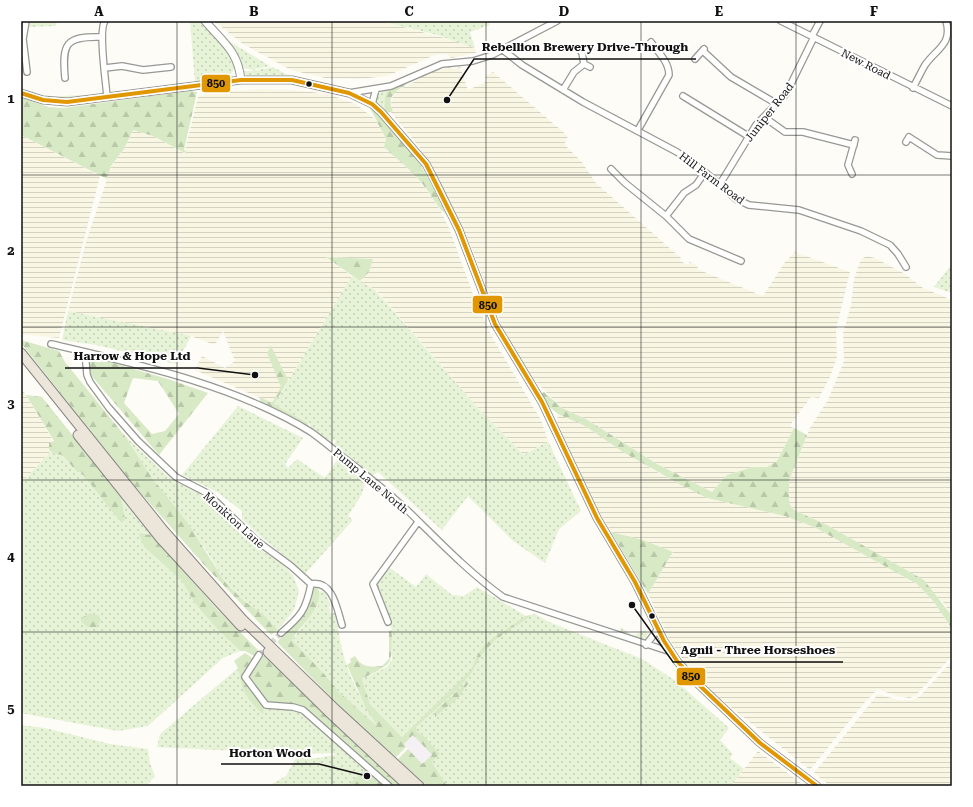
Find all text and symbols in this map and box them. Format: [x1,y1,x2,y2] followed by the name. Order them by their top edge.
[94,4,104,19] text: A
[249,4,259,19] text: B
[404,4,414,19] text: C
[559,4,569,19] text: D
[715,4,723,19] text: E
[870,4,878,19] text: F
[474,35,696,59] callout: Rebellion Brewery Drive-Through
[482,40,688,54] text: Rebellion Brewery Drive-Through
[839,47,893,82] street label: New Road
[201,74,231,93] line badge: 850
[207,77,225,90] text: 850
[304,79,314,89] unlabelled marker
[742,80,796,144] street label: Juniper Road
[7,91,15,106] text: 1
[676,150,747,207] street label: Hill Farm Road
[7,243,15,258] text: 2
[472,295,503,314] line badge: 850
[479,299,497,312] text: 850
[65,344,198,368] callout: Harrow & Hope Ltd
[74,349,191,363] text: Harrow & Hope Ltd
[7,396,15,411] text: 3
[330,446,411,517] street label: Pump Lane North
[200,490,267,551] street label: Monkton Lane
[7,549,15,564] text: 4
[647,611,657,621] unlabelled marker
[673,638,843,662] callout: Agnii - Three Horseshoes
[681,643,835,657] text: Agnii - Three Horseshoes
[676,667,706,686] line badge: 850
[682,670,700,683] text: 850
[7,701,15,716] text: 5
[221,740,319,764] callout: Horton Wood
[229,746,311,760] text: Horton Wood

